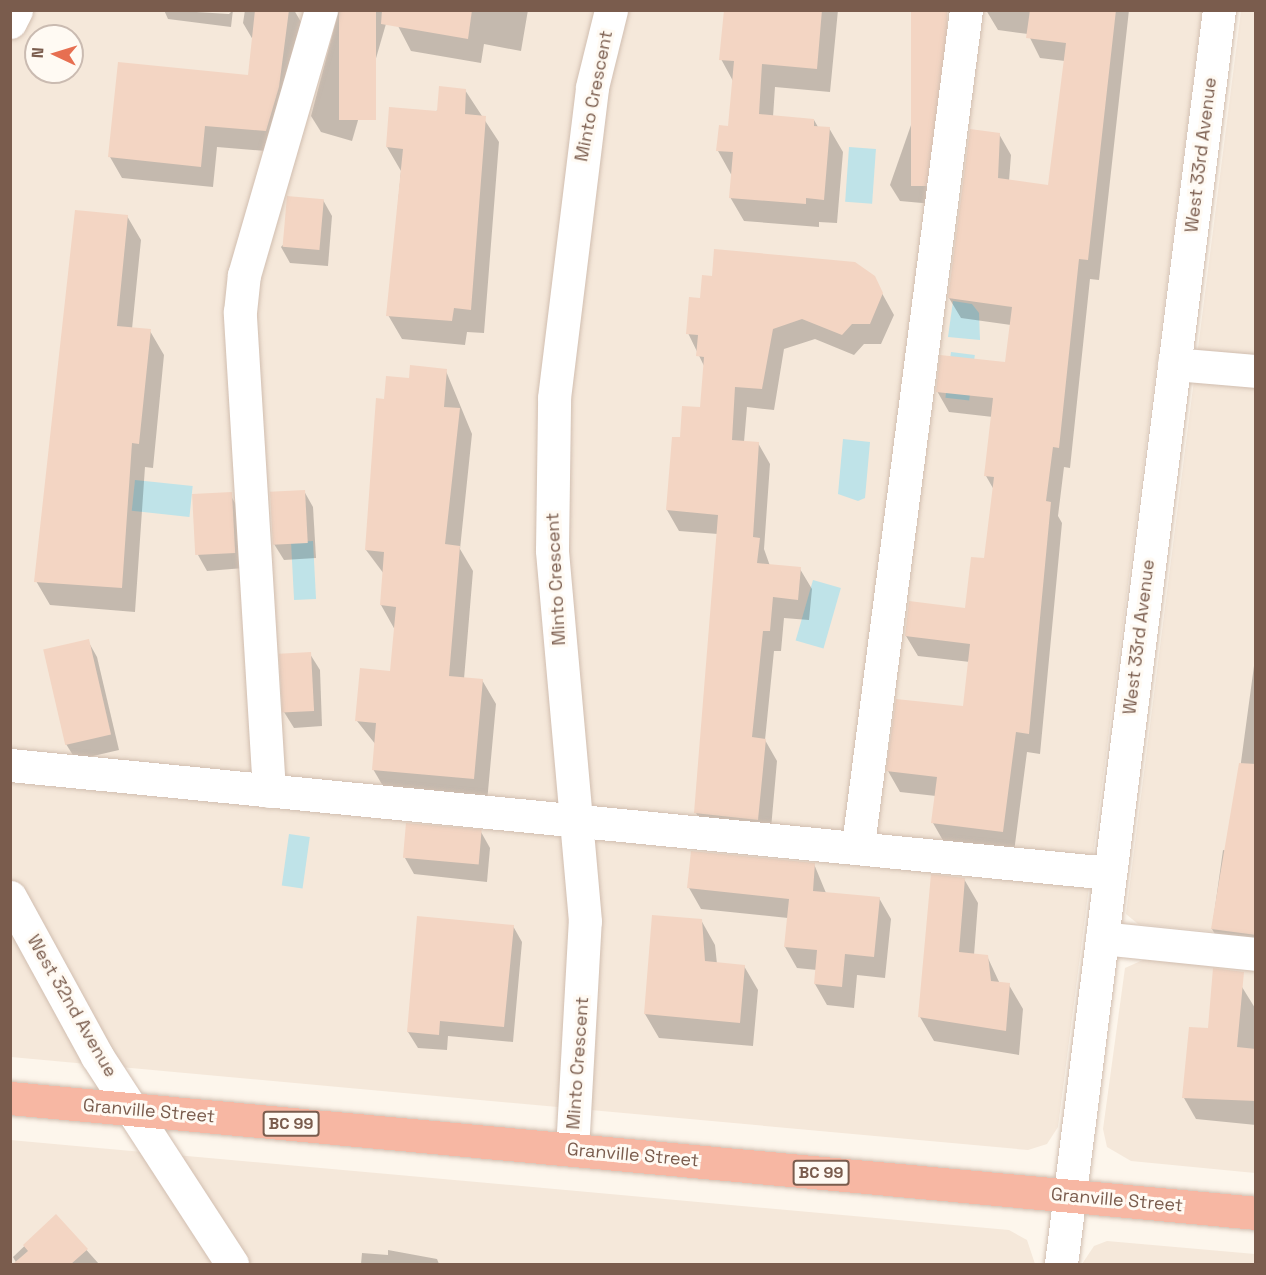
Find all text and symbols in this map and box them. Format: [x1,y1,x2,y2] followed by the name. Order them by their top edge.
[24,24,84,84] north arrow
[571,29,617,163] street label: Minto Crescent
[27,47,48,59] text: N
[1181,76,1221,234] street label: West 33rd Avenue
[542,512,570,646] street label: Minto Crescent
[1119,558,1159,716] street label: West 33rd Avenue
[22,931,122,1081] street label: West 32nd Avenue
[563,996,593,1130] street label: Minto Crescent
[82,1094,216,1128] street label: Granville Street
[262,1111,320,1137] road number: BC 99
[566,1138,700,1172] street label: Granville Street
[792,1160,850,1186] road number: BC 99
[1050,1183,1184,1217] street label: Granville Street

